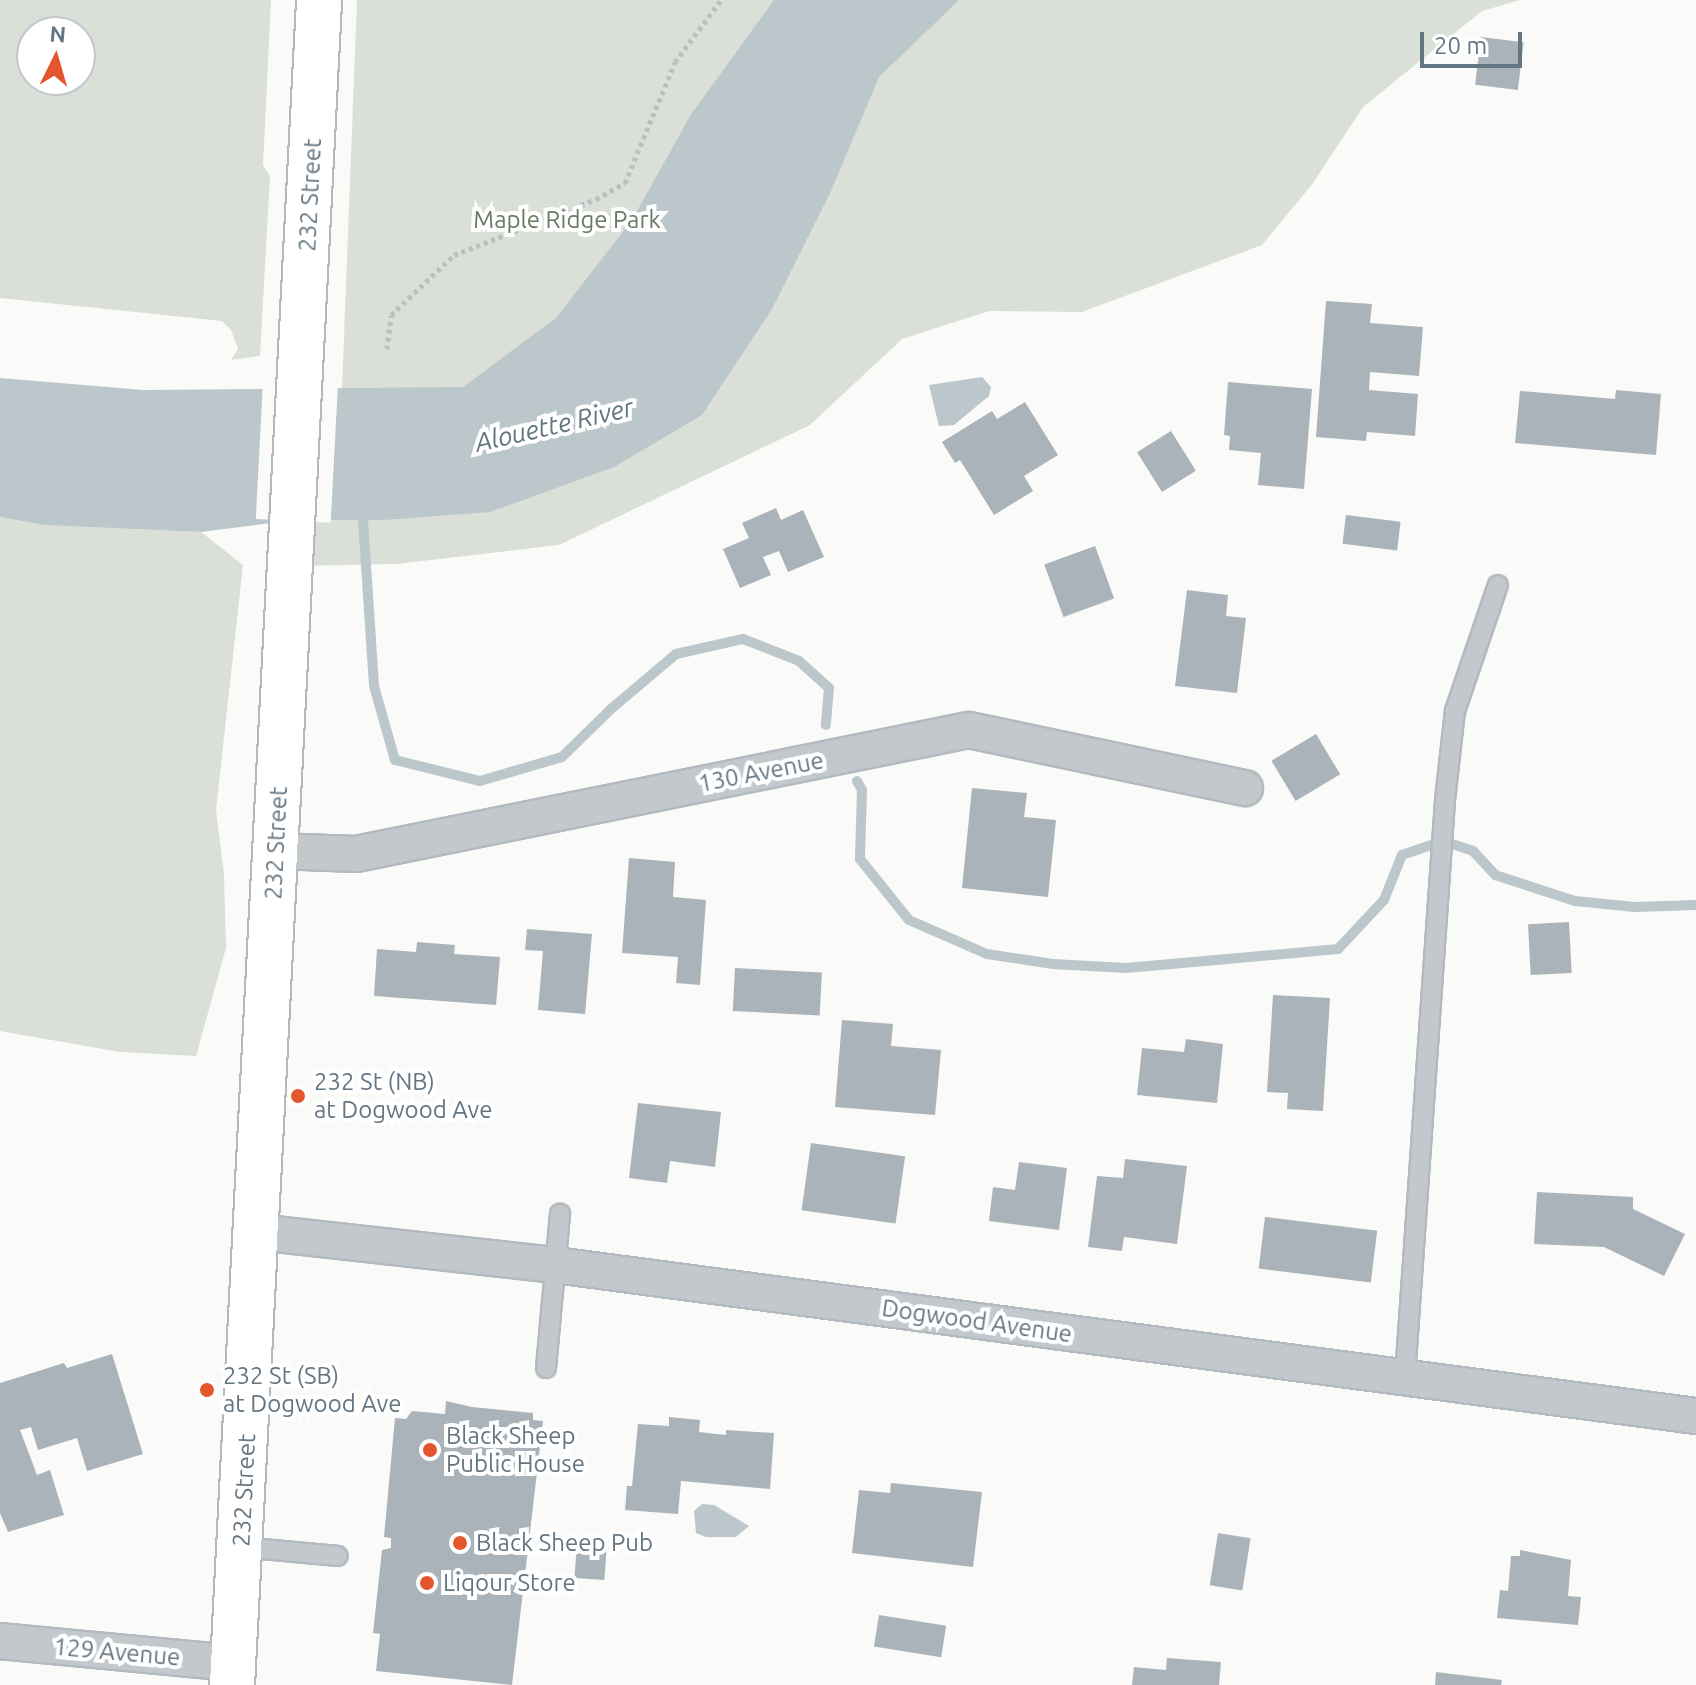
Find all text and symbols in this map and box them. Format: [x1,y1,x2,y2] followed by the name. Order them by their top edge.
[16,16,96,96] north arrow
[1424,16,1526,66] scale bar
[49,20,67,47] text: N
[1434,32,1487,59] text: 20 m
[293,138,327,252] street label: 232 Street
[473,206,661,234] park label: Maple Ridge Park
[472,392,636,458] water label: Alouette River
[696,746,826,798] street label: 130 Avenue
[259,786,293,900] street label: 232 Street
[314,1068,492,1124] place label: 232 St (NB) at Dogwood Ave
[289,1087,307,1105] marker: 232 St (NB) at Dogwood Ave
[880,1293,1074,1349] street label: Dogwood Avenue
[223,1362,401,1418] place label: 232 St (SB) at Dogwood Ave
[198,1381,216,1399] marker: 232 St (SB) at Dogwood Ave
[446,1422,585,1478] place label: Black Sheep Public House
[227,1433,261,1547] street label: 232 Street
[421,1441,439,1459] marker: Black Sheep Public House
[476,1529,653,1557] place label: Black Sheep Pub
[451,1534,469,1552] marker: Black Sheep Pub
[443,1569,576,1597] place label: Liqour Store
[418,1574,436,1592] marker: Liqour Store
[53,1632,181,1672] street label: 129 Avenue

